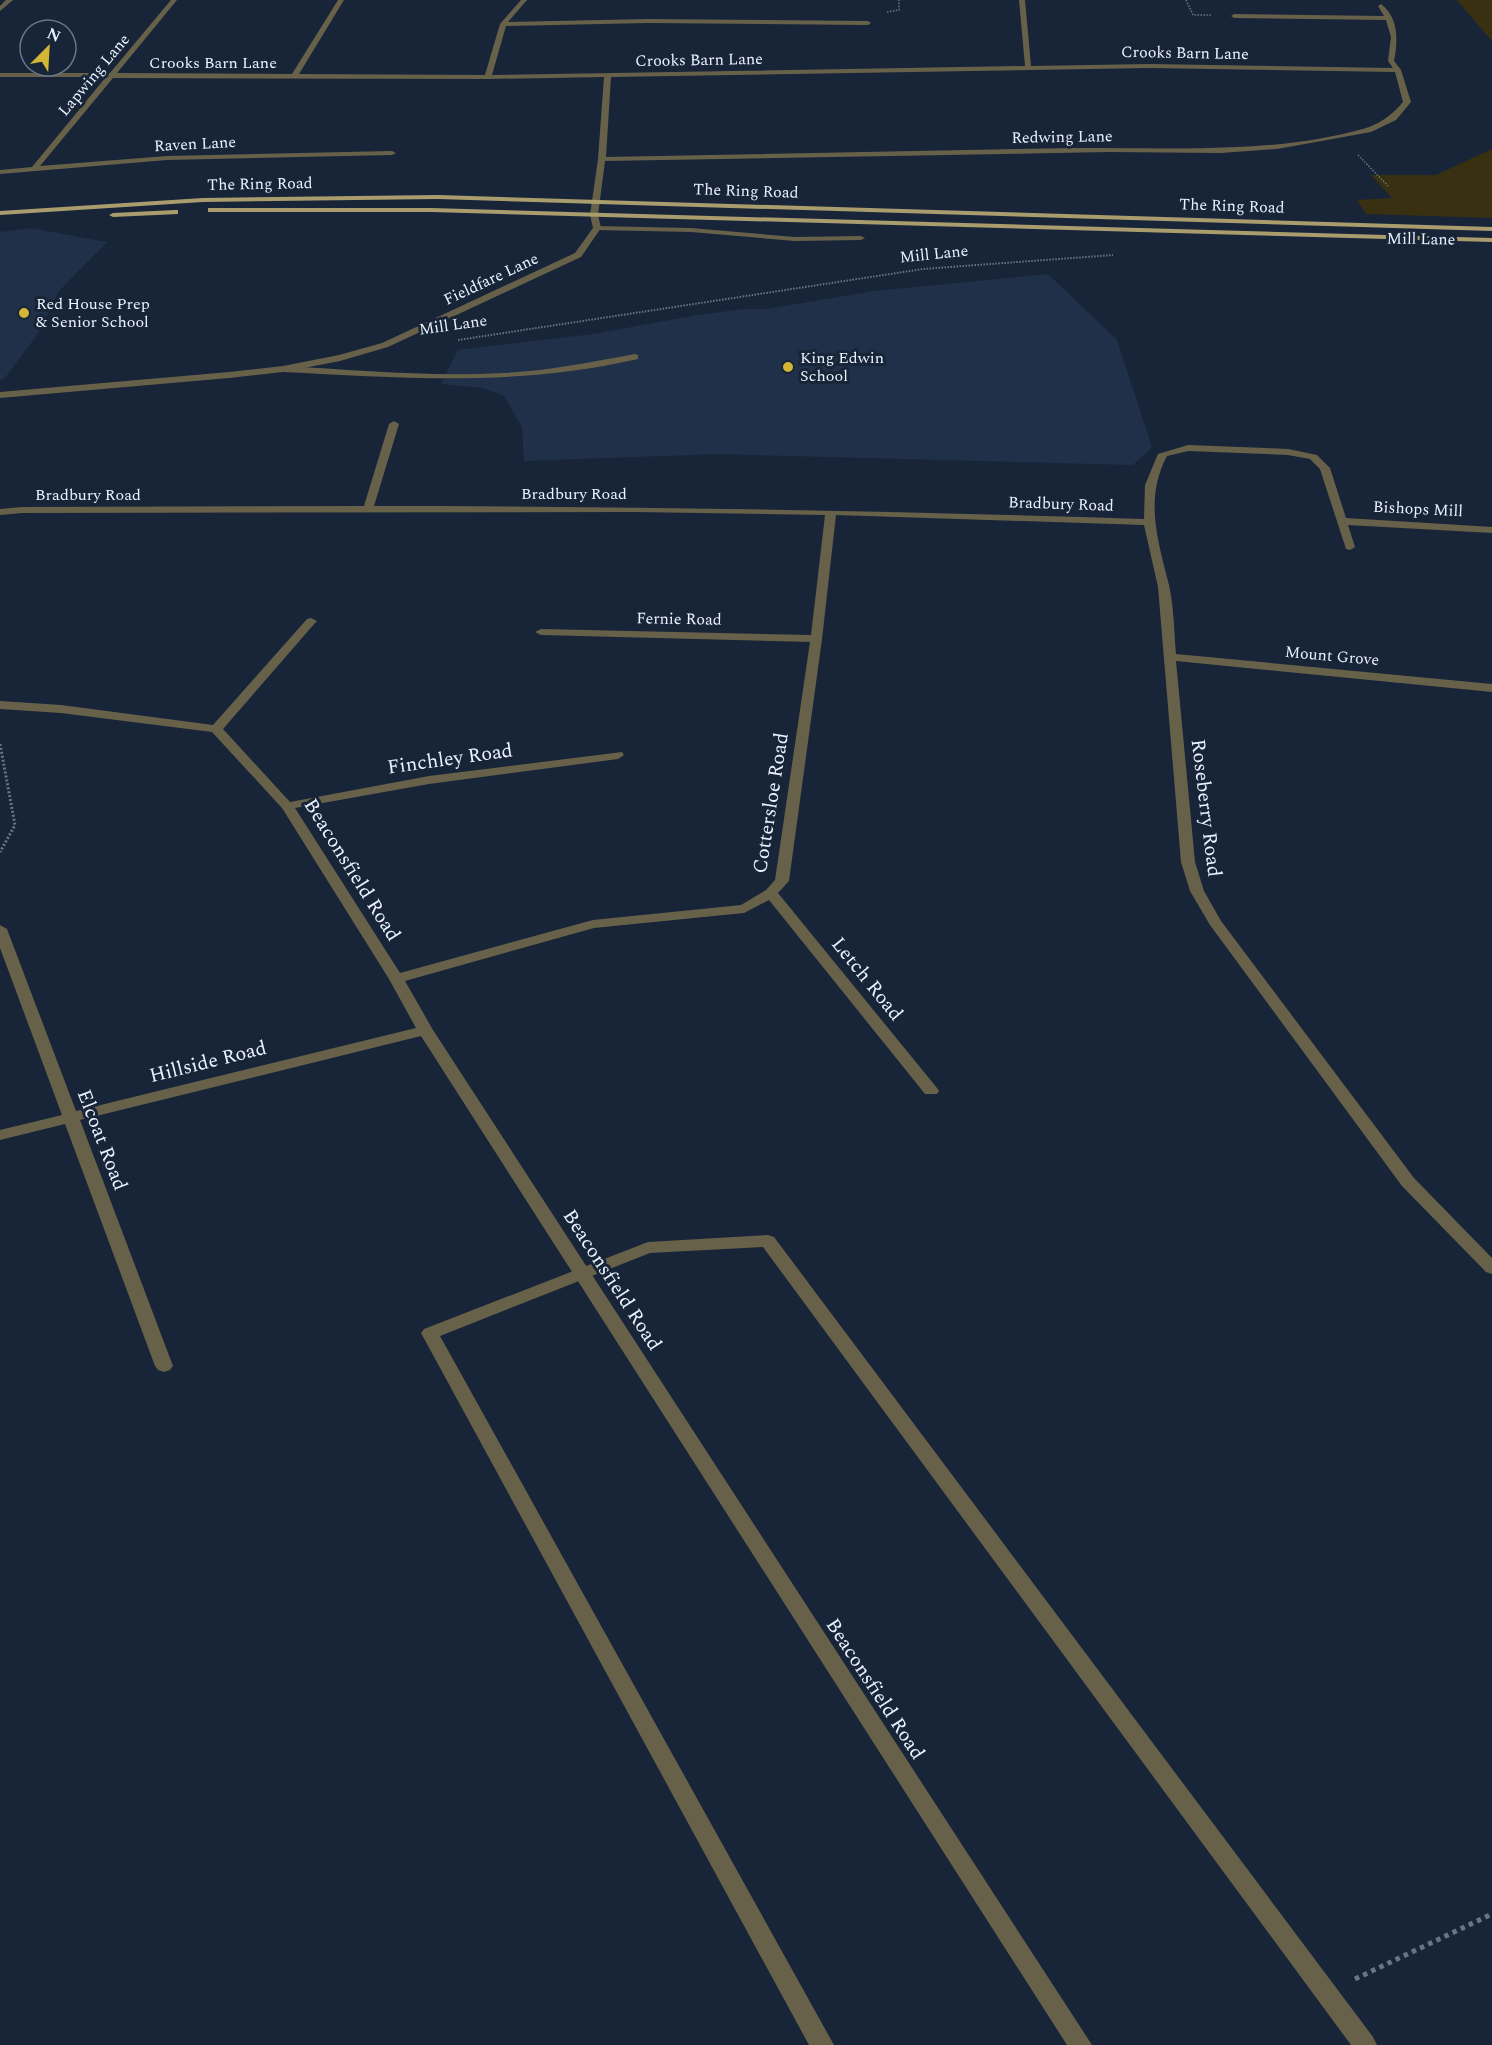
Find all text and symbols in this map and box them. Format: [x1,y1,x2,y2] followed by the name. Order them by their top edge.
[18,18,78,78] north arrow
[43,22,65,49] text: N
[52,29,136,121] street label: Lapwing Lane
[1121,40,1249,66] street label: Crooks Barn Lane
[635,47,763,73] street label: Crooks Barn Lane
[149,51,277,75] street label: Crooks Barn Lane
[1011,124,1113,150] street label: Redwing Lane
[153,130,237,158] street label: Raven Lane
[207,171,313,197] street label: The Ring Road
[693,177,799,205] street label: The Ring Road
[1179,192,1285,220] street label: The Ring Road
[1386,226,1456,252] street label: Mill Lane
[899,238,969,270] street label: Mill Lane
[440,246,542,312] street label: Fieldfare Lane
[36,292,150,334] place label: Red House Prep & Senior School
[17,306,31,320] marker: Red House Prep & Senior School
[417,308,489,342] street label: Mill Lane
[800,346,884,388] place label: King Edwin School
[781,360,795,374] marker: King Edwin School
[521,482,627,506] street label: Bradbury Road
[35,483,141,507] street label: Bradbury Road
[1008,490,1114,518] street label: Bradbury Road
[1372,495,1464,523] street label: Bishops Mill
[636,606,722,632] street label: Fernie Road
[1284,640,1380,672] street label: Mount Grove
[745,730,797,876] street label: Cottersloe Road
[385,735,515,783] street label: Finchley Road
[1183,737,1229,879] street label: Roseberry Road
[296,793,408,947] street label: Beaconsfield Road
[824,930,910,1028] street label: Letch Road
[146,1033,270,1091] street label: Hillside Road
[69,1085,135,1195] street label: Elcoat Road
[555,1203,669,1357] street label: Beaconsfield Road
[818,1612,932,1766] street label: Beaconsfield Road

